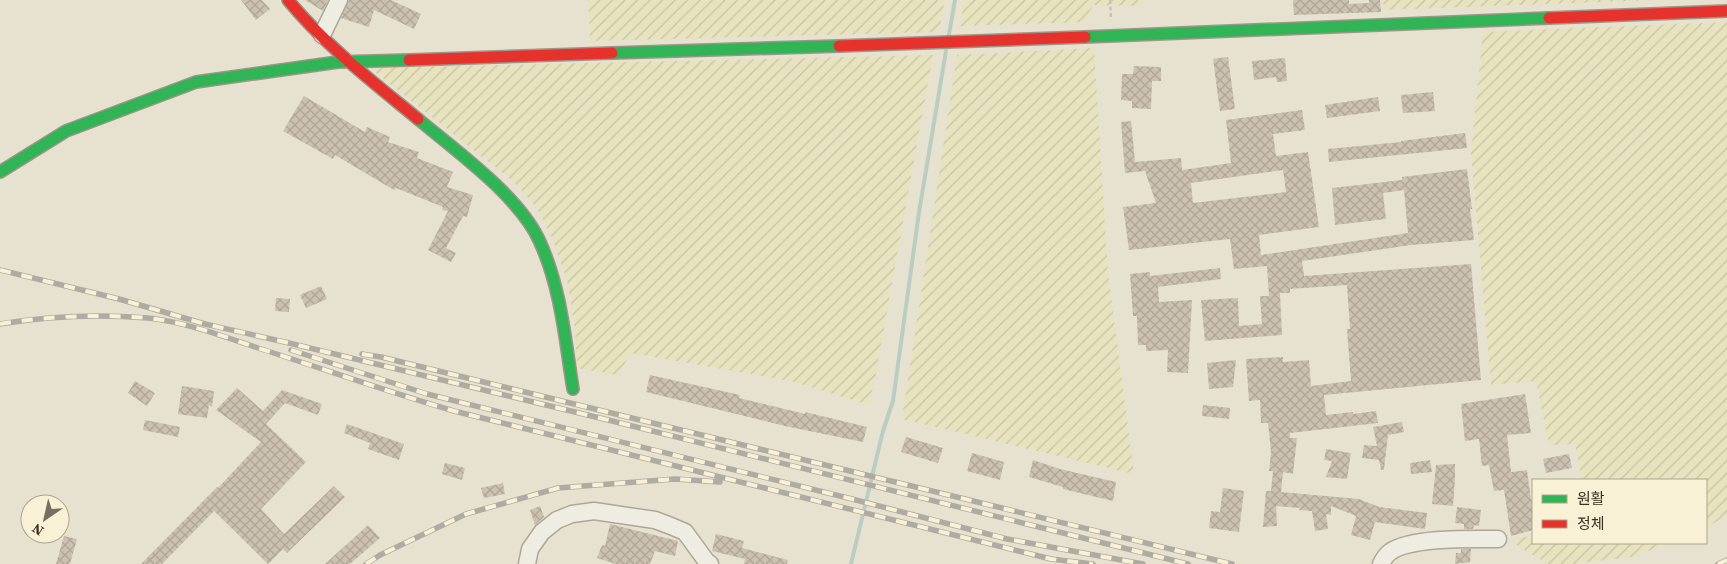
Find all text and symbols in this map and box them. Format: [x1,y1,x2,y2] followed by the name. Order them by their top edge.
[1532,479,1707,544] legend
[1577,488,1605,509] text: 원활
[20,494,70,544] north arrow
[1577,513,1605,534] text: 정체
[28,519,48,541] text: N

